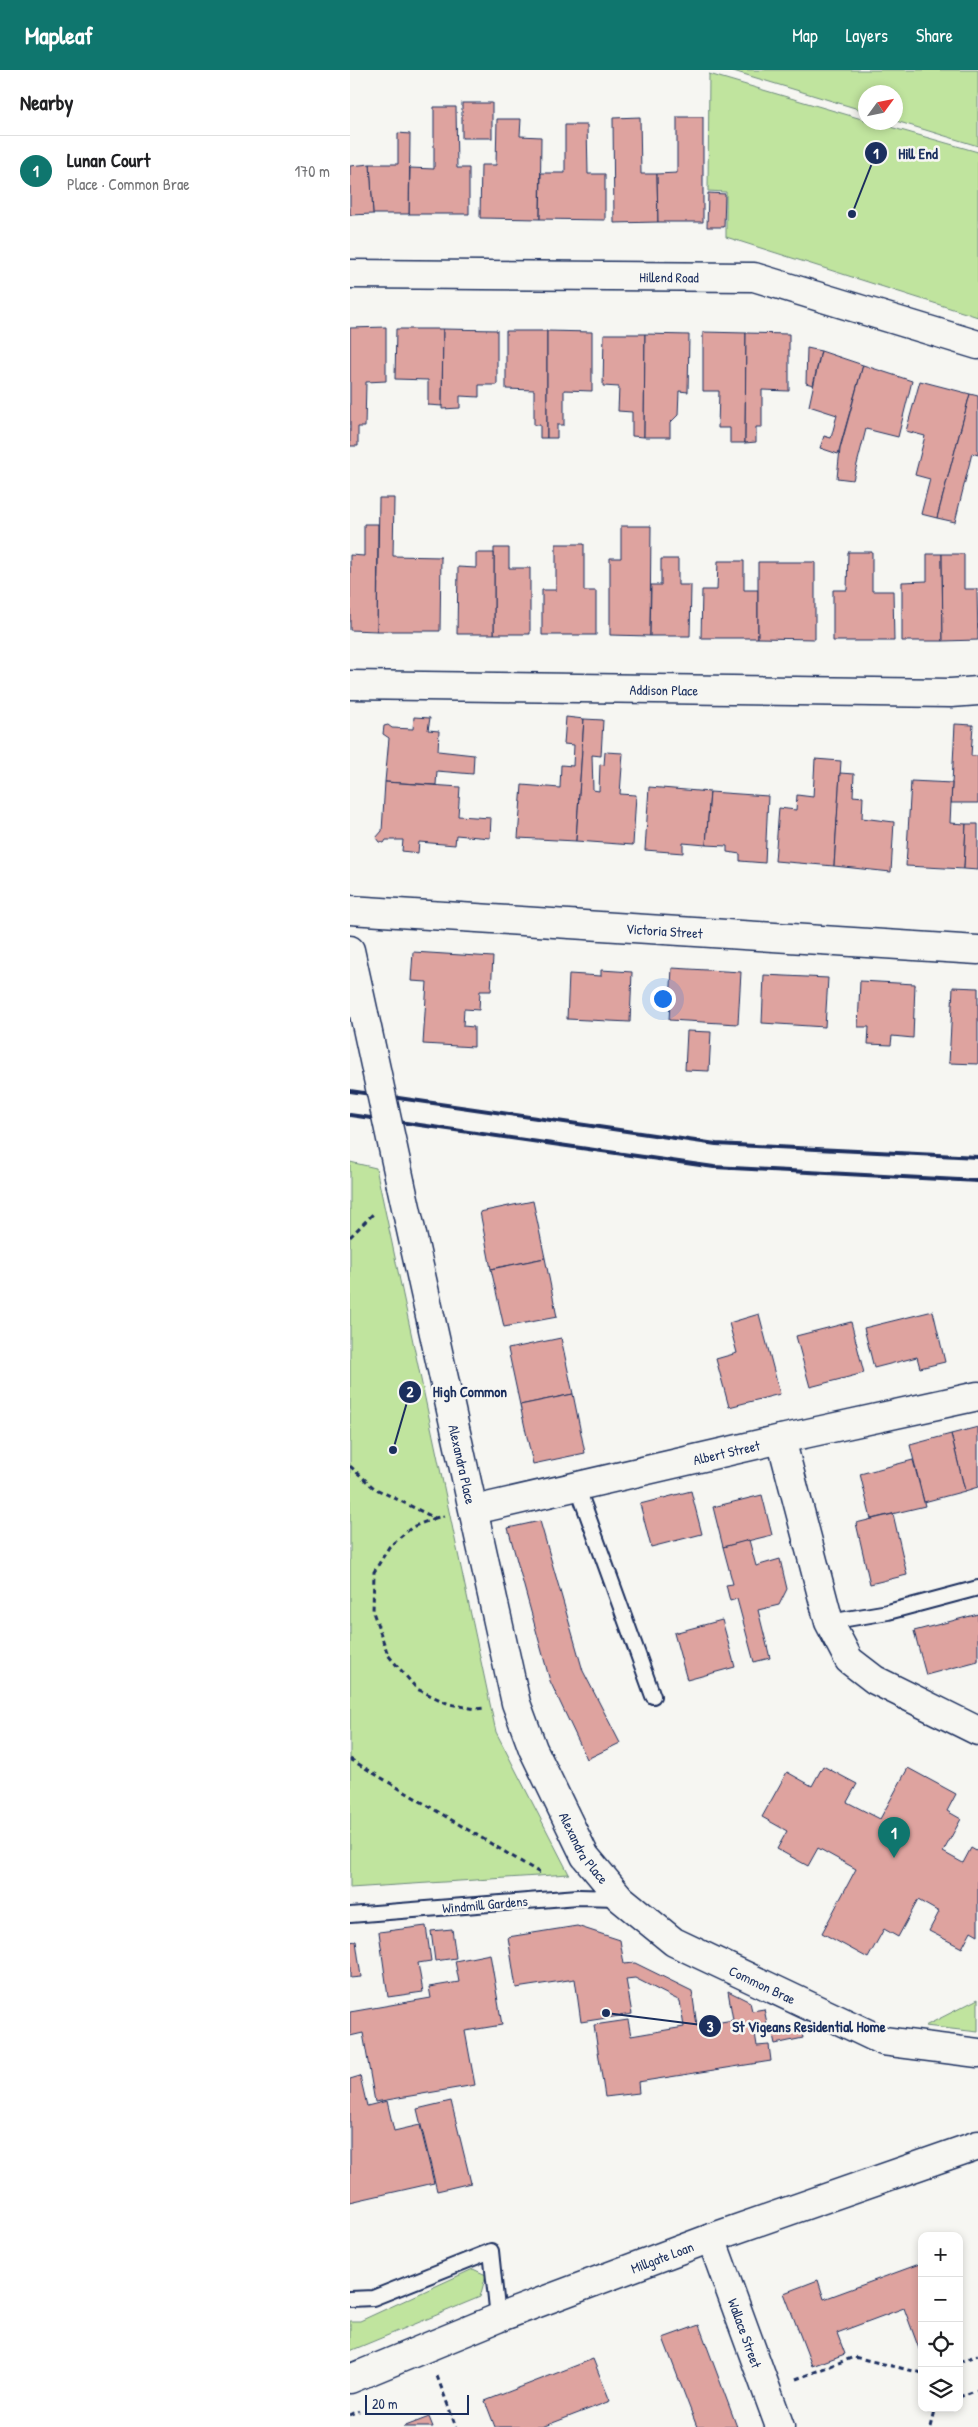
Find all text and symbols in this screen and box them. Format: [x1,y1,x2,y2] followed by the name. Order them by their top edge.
[25,19,93,51] text: Mapleaf
[792,23,818,48] text: Map
[846,23,888,48] text: Layers
[916,23,953,48] text: Share
[858,85,903,130] north arrow
[20,88,73,117] text: Nearby
[863,138,948,168] callout: Hill End
[873,143,879,164] text: 1
[898,143,938,164] text: Hill End
[67,147,150,173] text: Lunan Court
[33,160,39,182] text: 1
[295,160,330,182] text: 170 m
[67,173,190,195] text: Place · Common Brae
[639,267,699,286] street label: Hillend Road
[630,679,699,699] street label: Addison Place
[625,918,703,942] street label: Victoria Street
[650,986,676,1012] your location
[398,1377,517,1407] callout: High Common
[406,1381,414,1402] text: 2
[433,1381,507,1403] text: High Common
[445,1423,481,1506] street label: Alexandra Place
[691,1435,762,1469] street label: Albert Street
[555,1809,614,1888] street label: Alexandra Place
[878,1817,910,1858] pin: 1
[441,1891,529,1917] street label: Windmill Gardens
[726,1960,799,2008] street label: Common Brae
[698,2011,896,2041] callout: St Vigeans Residential Home
[707,2016,714,2037] text: 3
[732,2016,886,2038] text: St Vigeans Residential Home
[918,2232,963,2412] map controls
[918,2232,963,2277] button: +
[628,2236,696,2277] street label: Millgate Loan
[918,2277,963,2322] button: −
[724,2296,767,2370] street label: Wallace Street
[918,2322,963,2367] button: locate
[918,2367,963,2412] button: layers
[365,2392,469,2415] scale bar
[372,2394,398,2413] text: 20 m

